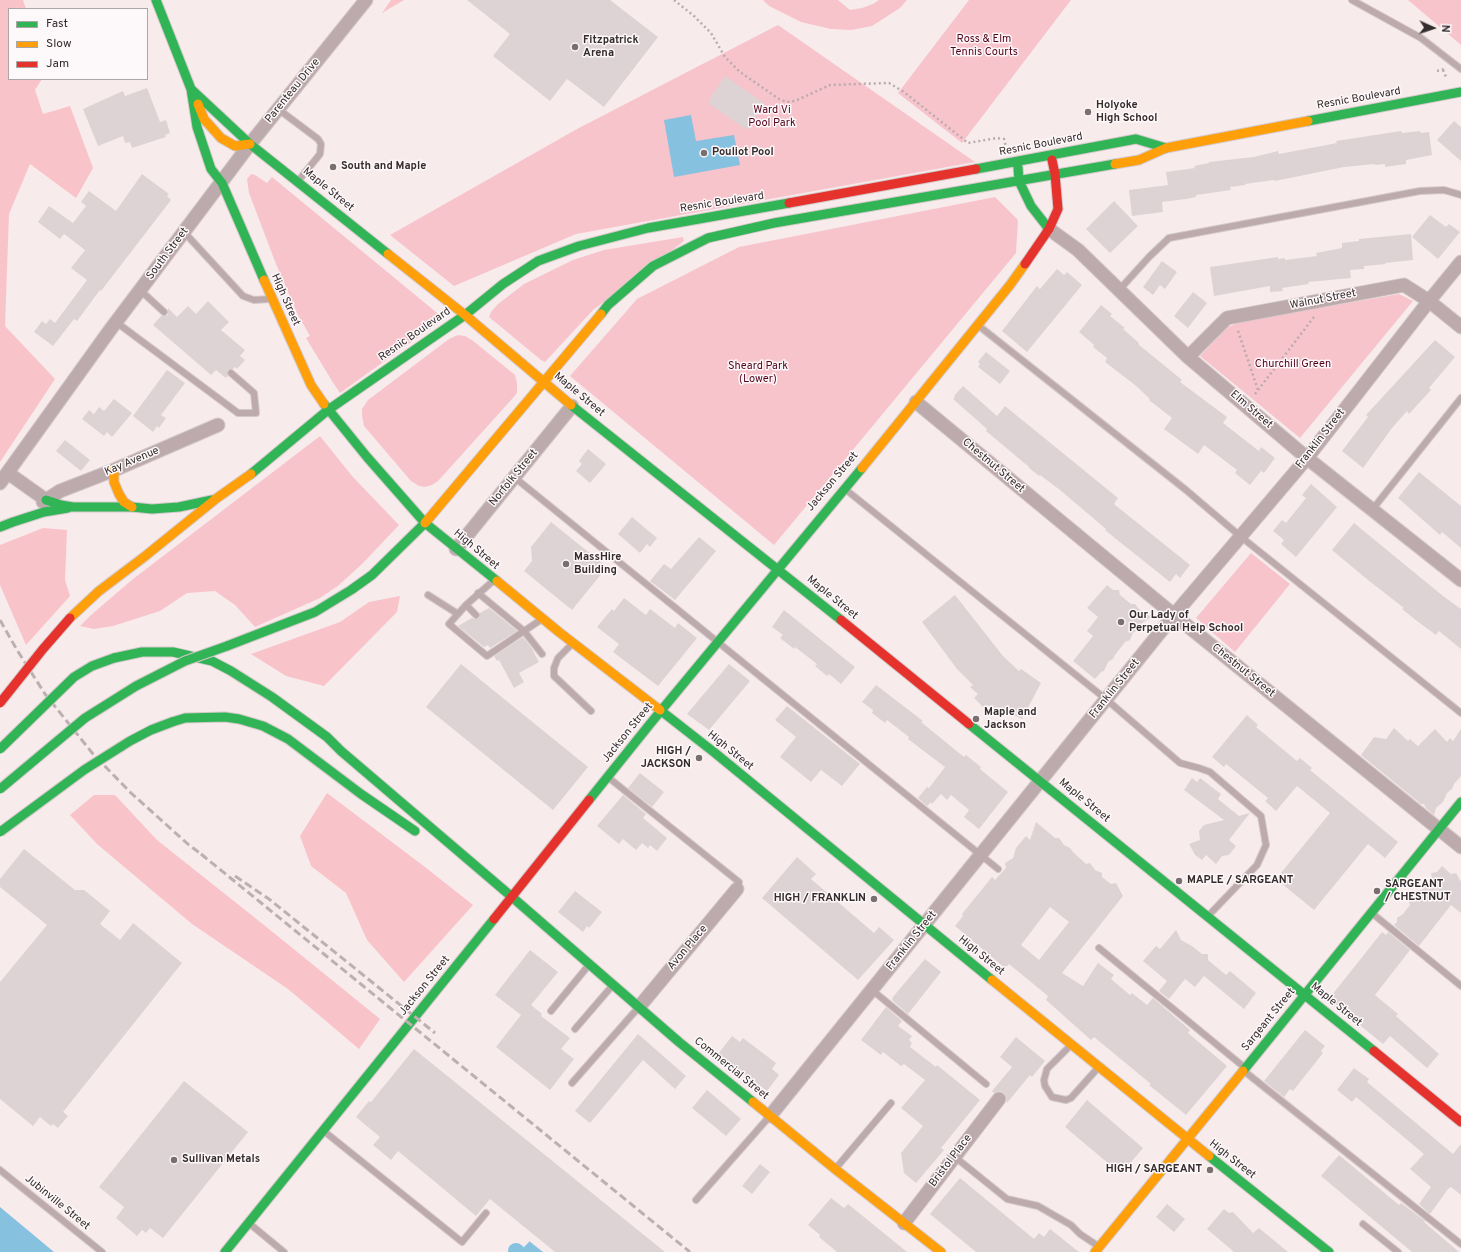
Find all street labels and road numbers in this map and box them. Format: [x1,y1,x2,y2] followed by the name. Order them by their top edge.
[263,56,323,126] street label: Parenteau Drive
[1316,85,1402,113] street label: Resnic Boulevard
[998,130,1084,160] street label: Resnic Boulevard
[300,165,356,215] street label: Maple Street
[679,190,765,216] street label: Resnic Boulevard
[144,225,192,283] street label: South Street
[268,272,302,328] street label: High Street
[1289,287,1357,313] street label: Walnut Street
[376,305,454,365] street label: Resnic Boulevard
[551,370,607,420] street label: Maple Street
[1227,388,1275,432] street label: Elm Street
[1294,407,1348,471] street label: Franklin Street
[959,436,1027,496] street label: Chestnut Street
[103,445,161,479] street label: Kay Avenue
[487,447,541,509] street label: Norfolk Street
[804,450,862,514] street label: Jackson Street
[450,527,502,573] street label: High Street
[804,573,860,623] street label: Maple Street
[1209,641,1277,701] street label: Chestnut Street
[1087,657,1143,721] street label: Franklin Street
[600,700,656,766] street label: Jackson Street
[704,728,756,774] street label: High Street
[1056,776,1112,826] street label: Maple Street
[884,909,940,973] street label: Franklin Street
[665,923,711,973] street label: Avon Place
[955,933,1007,979] street label: High Street
[397,953,453,1019] street label: Jackson Street
[1308,980,1364,1030] street label: Maple Street
[1239,986,1299,1054] street label: Sargeant Street
[691,1035,771,1103] street label: Commercial Street
[927,1132,975,1190] street label: Bristol Place
[1206,1138,1258,1182] street label: High Street
[22,1173,92,1233] street label: Jubinville Street

